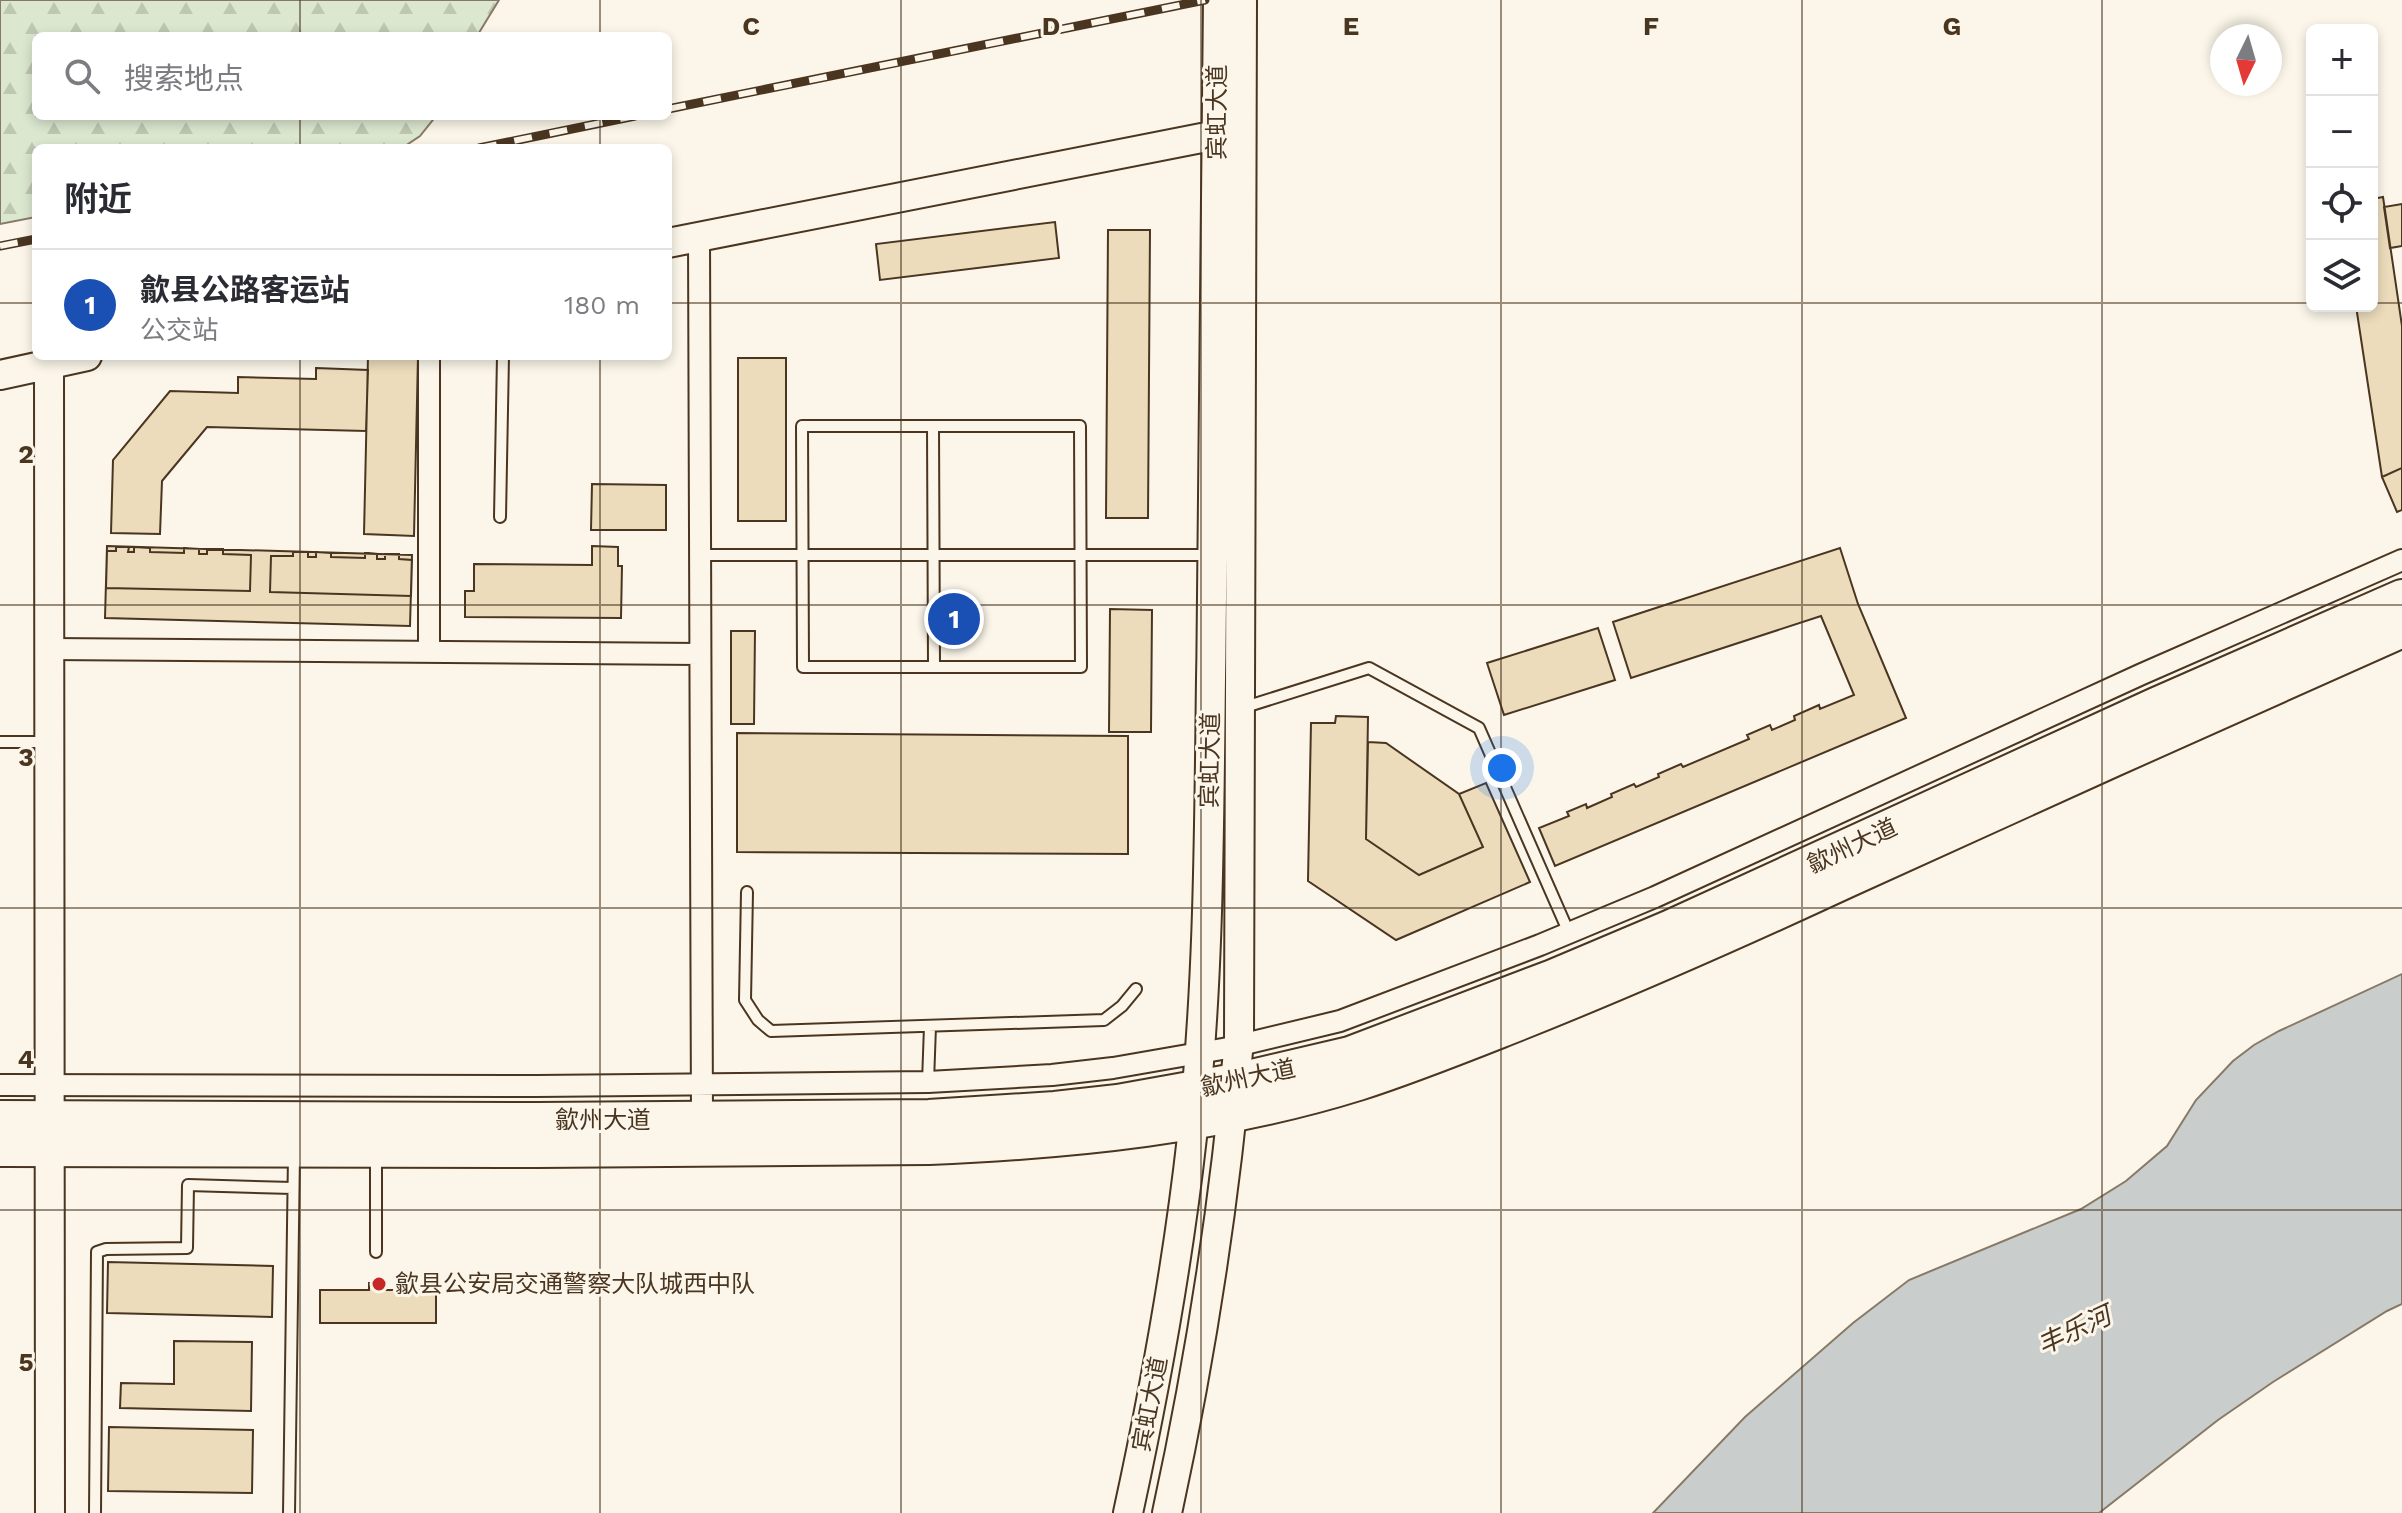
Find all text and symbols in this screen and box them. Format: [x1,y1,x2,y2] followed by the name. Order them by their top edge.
[742,11,760,41] text: C
[1042,11,1060,41] text: D
[1343,11,1359,41] text: E
[1643,11,1659,41] text: F
[1943,11,1961,41] text: G
[2210,24,2282,96] north arrow
[2306,24,2378,312] map controls
[2306,24,2378,96] button: +
[32,32,672,120] search box
[60,54,104,98] icon: search
[124,61,244,96] text: 搜索地点
[1203,64,1231,160] street label: 宾虹大道
[2306,96,2378,168] button: −
[2306,168,2378,240] button: locate
[64,179,132,219] text: 附近
[2306,240,2378,312] button: layers
[140,272,350,307] text: 歙县公路客运站
[84,290,96,320] text: 1
[564,290,640,320] text: 180 m
[140,315,218,345] text: 公交站
[18,439,34,469] text: 2
[928,589,980,649] pin: 1
[1195,712,1225,808] street label: 宾虹大道
[18,742,34,772] text: 3
[1482,748,1522,788] your location
[1803,813,1901,879] street label: 歙州大道
[18,1044,35,1074] text: 4
[1198,1054,1298,1102] street label: 歙州大道
[555,1106,651,1134] street label: 歙州大道
[395,1270,755,1298] place label: 歙县公安局交通警察大队城西中队
[370,1275,388,1293] marker: 歙县公安局交通警察大队城西中队
[2032,1298,2120,1360] water label: 丰乐河
[18,1347,34,1377] text: 5
[1127,1354,1173,1454] street label: 宾虹大道

